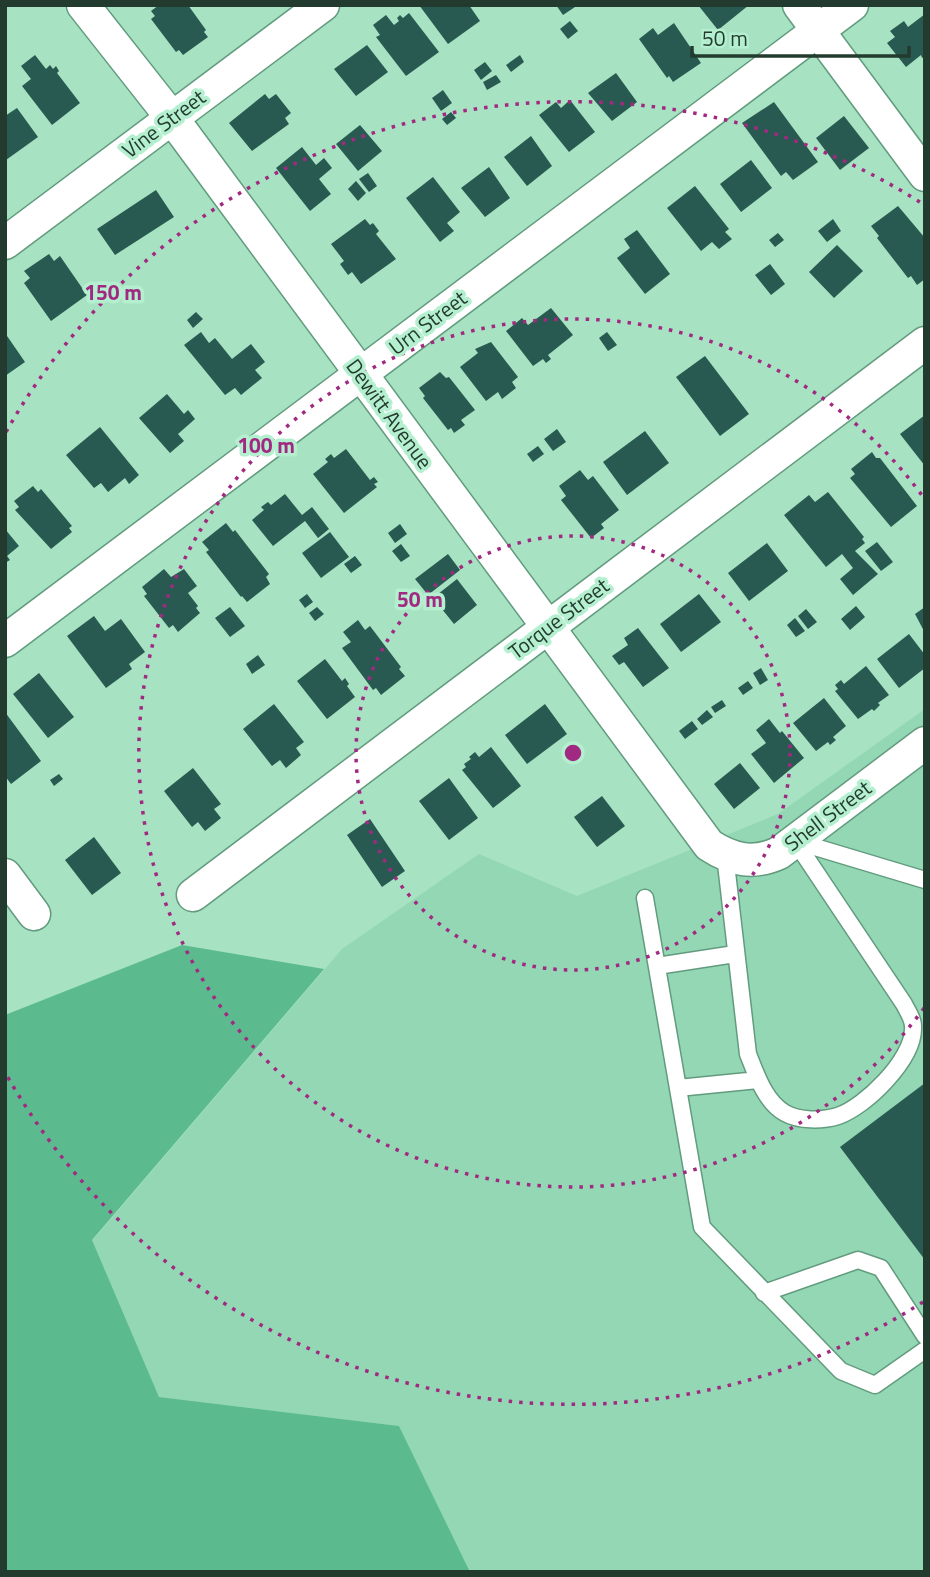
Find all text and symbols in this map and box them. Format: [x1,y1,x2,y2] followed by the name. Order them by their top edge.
[692,14,909,58] scale bar
[702,22,748,54] text: 50 m
[115,81,212,165] street label: Vine Street
[84,276,142,308] text: 150 m
[381,282,474,362] street label: Urn Street
[339,352,441,475] street label: Dewitt Avenue
[237,429,295,461] text: 100 m
[501,569,616,667] street label: Torque Street
[397,583,443,615] text: 50 m
[561,741,585,765] centre of rings
[777,771,878,859] street label: Shell Street

